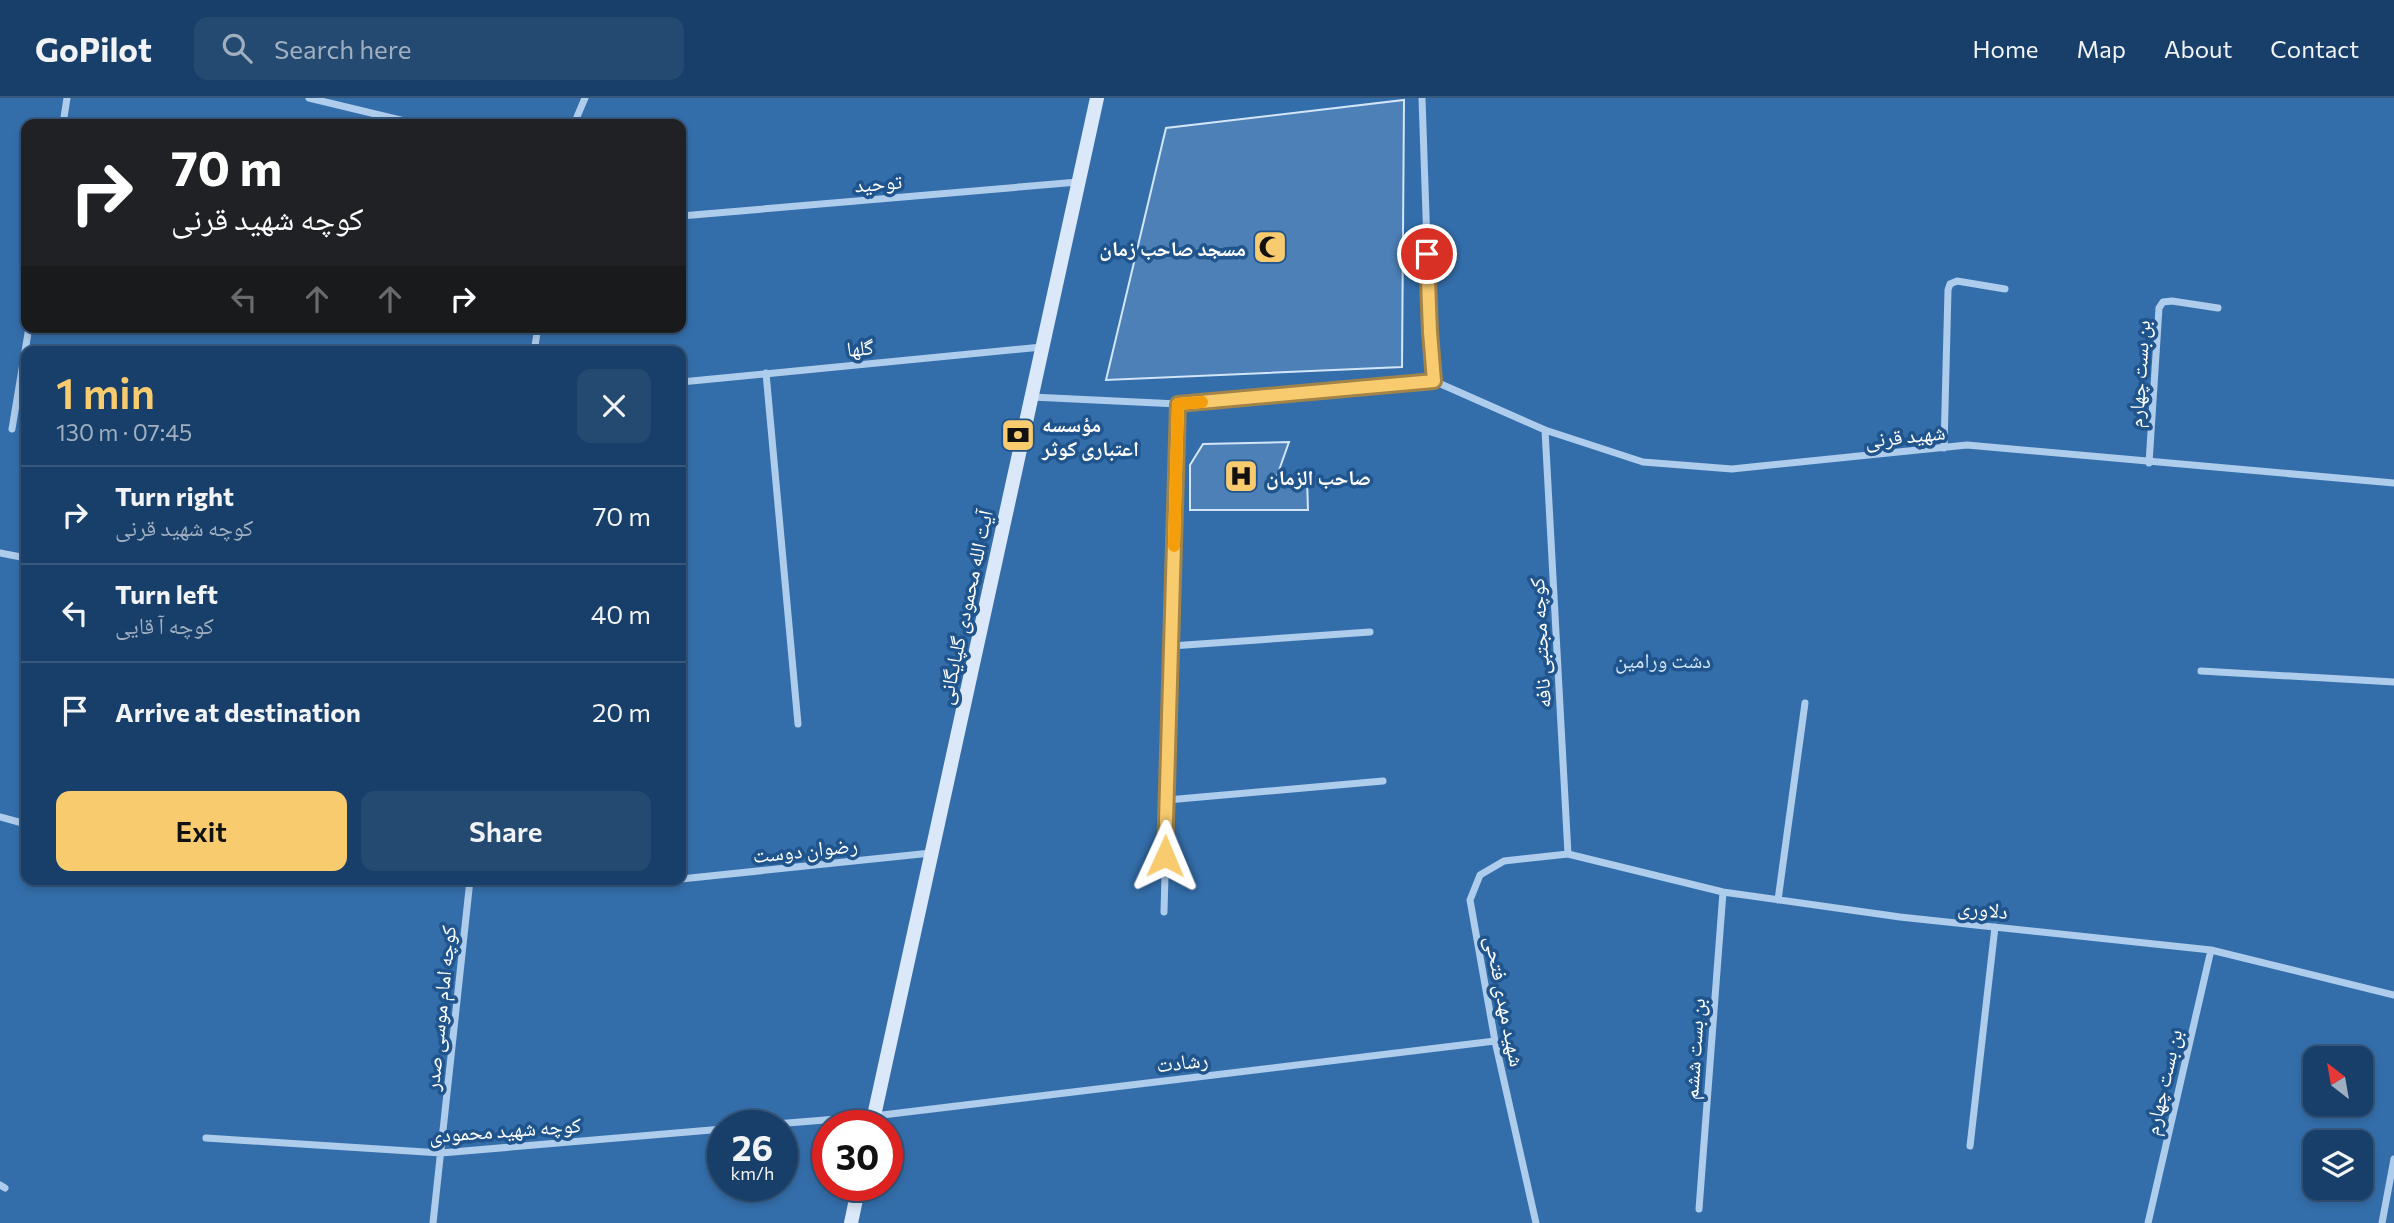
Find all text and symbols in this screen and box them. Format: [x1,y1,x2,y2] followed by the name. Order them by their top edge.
[194,17,684,80] search box
[35,28,152,69] text: GoPilot
[218,29,256,67] icon: search
[274,33,411,64] text: Search here
[1973,34,2039,63] text: Home
[2077,34,2126,63] text: Map
[2164,34,2232,63] text: About
[2270,34,2359,63] text: Contact
[171,136,282,196] text: 70 m
[56,147,147,238] icon: right
[853,167,903,197] street label: توحید
[171,197,363,237] text: کوچه شهید قرنی
[1397,224,1457,284] pin
[1251,228,1289,266] mosque icon: مسجد صاحب زمان
[1099,235,1246,261] place label: مسجد صاحب زمان
[1408,235,1446,273] icon: arrive
[225,280,263,318] icon: left
[298,280,336,318] icon: ahead
[371,280,409,318] icon: ahead
[444,280,482,318] icon: right
[2122,319,2157,429] street label: بن بست چهارم
[845,333,875,362] street label: گلها
[56,366,155,418] text: 1 min
[577,369,651,443] button: close
[1041,411,1139,461] place label: مؤسسه اعتباری کوثر
[999,416,1037,454] bank icon: مؤسسه اعتباری کوثر
[56,418,192,446] text: 130 m · 07:45
[1863,418,1947,454] street label: شهید قرنی
[1222,457,1260,495] hospital icon: صاحب الزمان
[1266,464,1371,490] place label: صاحب الزمان
[115,480,234,511] text: Turn right
[56,496,94,534] icon: right
[593,500,651,531] text: 70 m
[931,507,999,707] street label: آیت الله محمودی گلپایگانی
[115,513,253,541] text: کوچه شهید قرنی
[1523,577,1557,709] street label: کوچه مجتبی نافه
[115,578,218,609] text: Turn left
[56,594,94,632] icon: left
[591,598,651,629] text: 40 m
[115,611,214,639] text: کوچه آ قایی
[1615,647,1711,674] park label: دشت ورامین
[56,692,94,730] icon: arrive
[115,696,361,727] text: Arrive at destination
[592,696,651,727] text: 20 m
[56,791,347,871] button: Exit
[361,791,651,871] button: Share
[1128,819,1202,893] position arrow
[751,831,859,868] street label: رضوان دوست
[1956,893,2009,924] street label: دلاوری
[418,924,463,1093] street label: کوچه امام موسی صدر
[1479,933,1531,1069] street label: شهید مهدی فتحی
[1677,997,1712,1101] street label: بن بست ششم
[2138,1027,2189,1138] street label: بن بست چهارم
[1155,1045,1209,1077] street label: رشادت
[2303,1046,2373,1116] north arrow
[2303,1046,2373,1200] map controls
[812,1110,903,1201] speed limit sign: 30
[428,1111,582,1148] street label: کوچه شهید محمودی
[732,1125,773,1168] text: 26
[2303,1130,2373,1200] button: layers
[731,1162,774,1184] text: km/h

